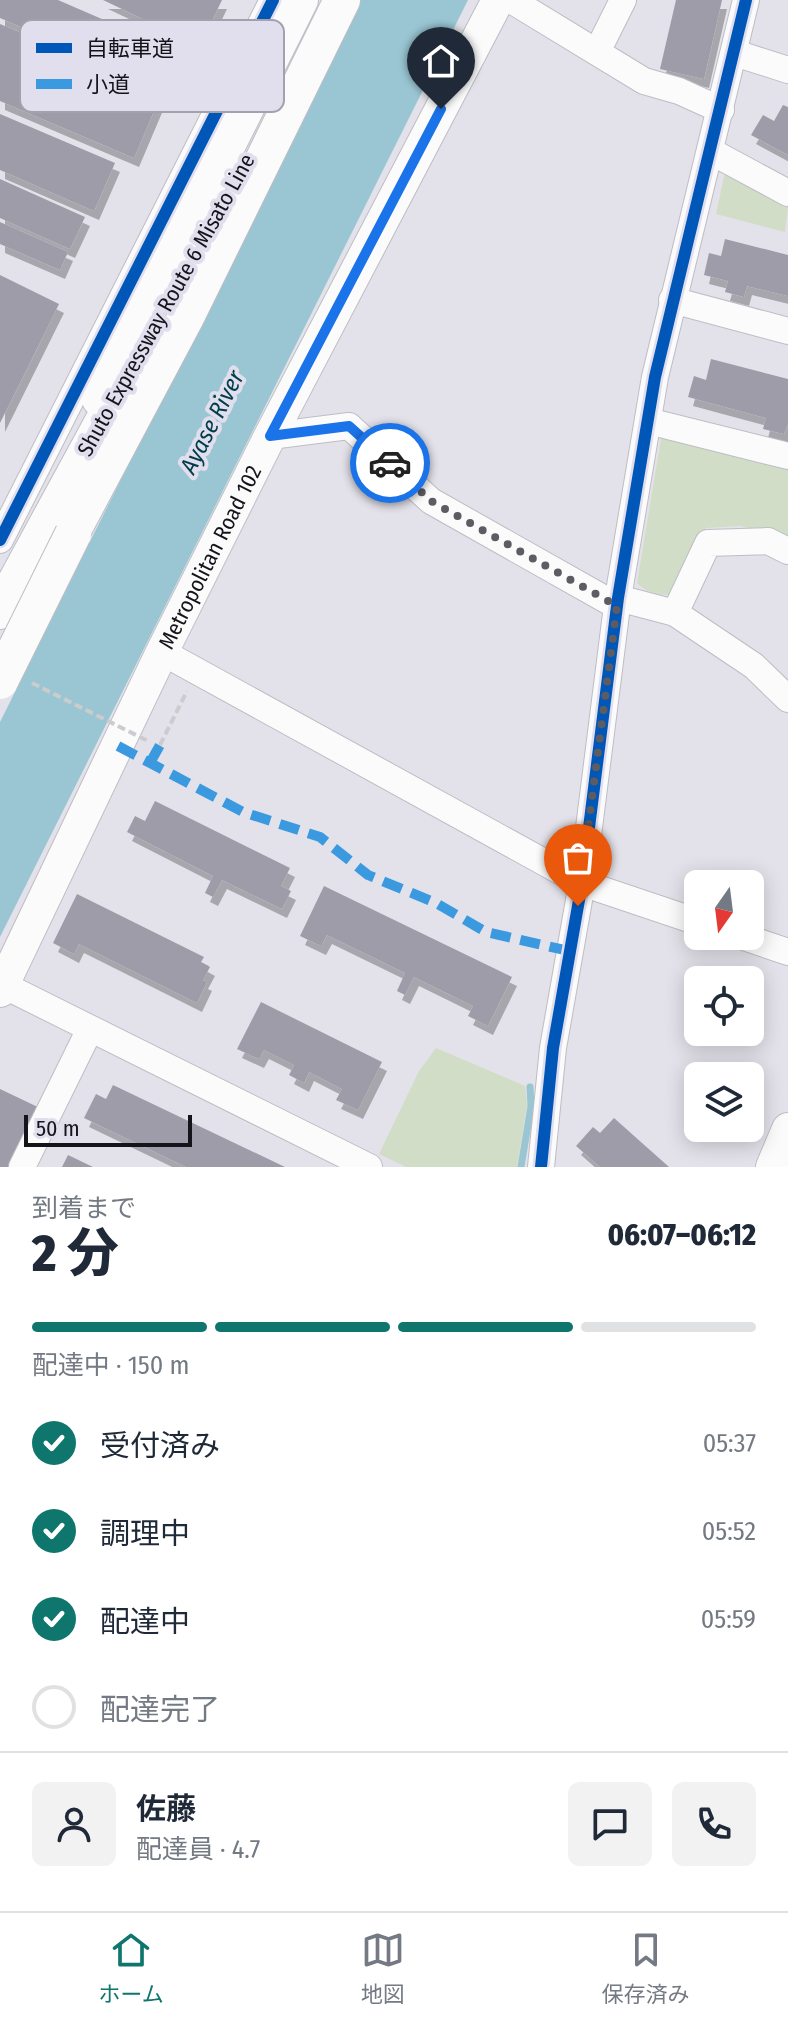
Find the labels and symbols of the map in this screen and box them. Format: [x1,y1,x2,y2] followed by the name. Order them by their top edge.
[20,20,284,112] legend
[407,27,475,109] pin
[86,35,174,62] text: 自転車道
[86,71,130,98] text: 小道
[71,149,261,461] street label: Shuto Expressway Route 6 Misato Line
[174,365,250,479] water label: Ayase River
[350,423,430,503] courier
[152,461,267,653] street label: Metropolitan Road 102
[544,824,612,906] pin
[684,870,764,950] north arrow
[24,1111,192,1147] scale bar

